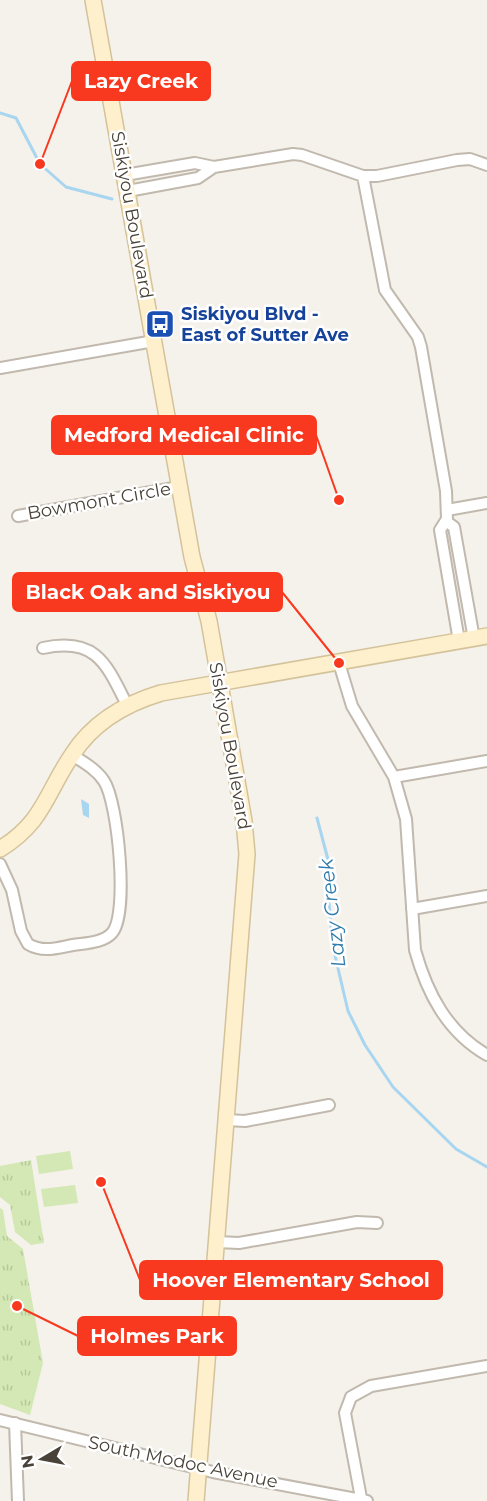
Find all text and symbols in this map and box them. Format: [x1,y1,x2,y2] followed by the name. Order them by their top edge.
[72,62,210,100] callout: Lazy Creek
[84,69,199,93] text: Lazy Creek
[106,130,158,300] street label: Siskiyou Boulevard
[181,303,349,346] place label: Siskiyou Blvd - East of Sutter Ave
[144,308,176,340] bus stop icon: Siskiyou Blvd - East of Sutter Ave
[52,416,316,454] callout: Medford Medical Clinic
[64,423,304,447] text: Medford Medical Clinic
[26,478,173,524] street label: Bowmont Circle
[13,573,282,611] callout: Black Oak and Siskiyou
[26,580,271,604] text: Black Oak and Siskiyou
[204,661,256,831] street label: Siskiyou Boulevard
[313,856,351,969] water label: Lazy Creek
[140,1261,442,1299] callout: Hoover Elementary School
[152,1268,430,1292] text: Hoover Elementary School
[78,1317,236,1355] callout: Holmes Park
[90,1324,225,1348] text: Holmes Park
[12,1429,72,1489] north arrow
[86,1431,280,1493] street label: South Modoc Avenue
[17,1453,38,1470] text: N

